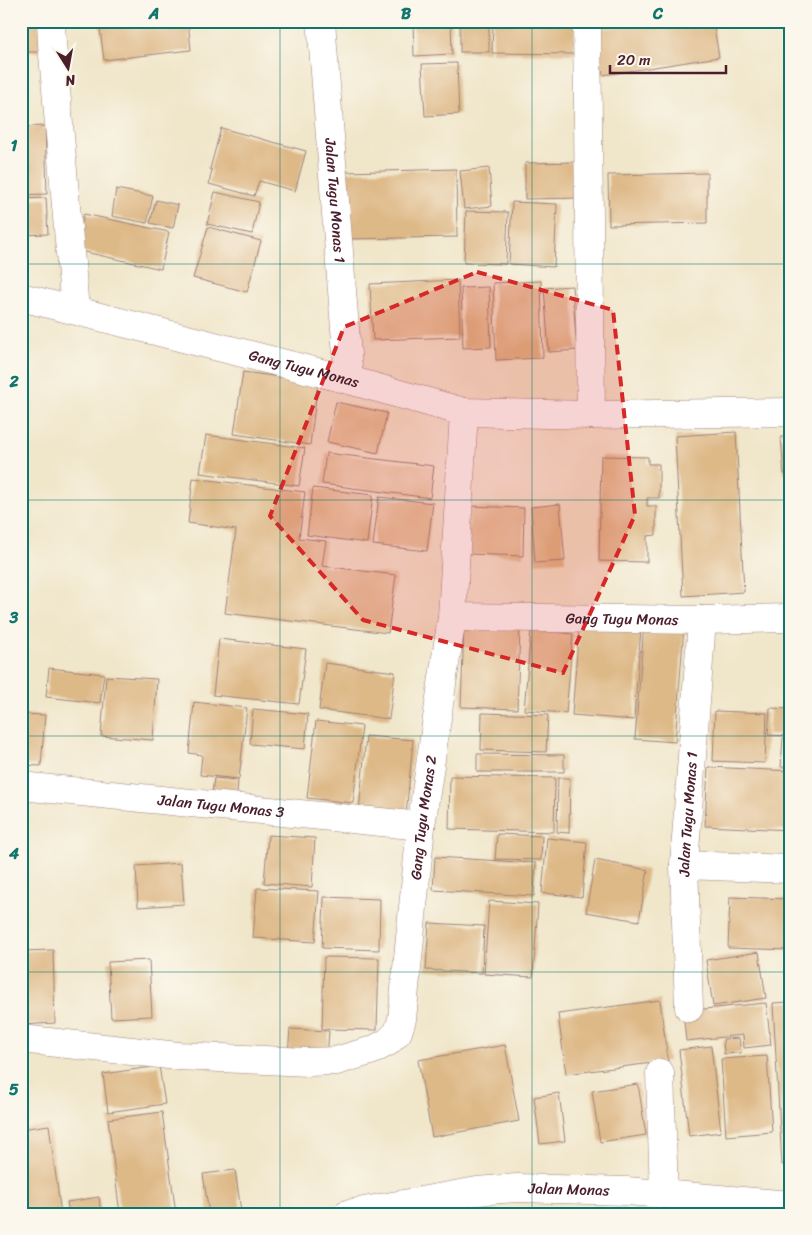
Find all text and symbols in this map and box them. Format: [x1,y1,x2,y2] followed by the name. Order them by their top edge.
[148,0,159,28] text: A
[401,0,412,28] text: B
[652,0,664,28] text: C
[42,42,92,92] north arrow
[610,42,726,74] scale bar
[617,47,651,73] text: 20 m
[63,67,79,94] text: N
[11,131,18,160] text: 1
[317,136,353,264] street label: Jalan Tugu Monas 1
[246,342,362,395] street label: Gang Tugu Monas
[8,367,19,396] text: 2
[9,603,19,632] text: 3
[565,605,679,633] street label: Gang Tugu Monas
[671,751,705,878] street label: Jalan Tugu Monas 1
[403,753,444,881] street label: Gang Tugu Monas 2
[156,787,285,825] street label: Jalan Tugu Monas 3
[8,839,19,868] text: 4
[9,1075,19,1104] text: 5
[527,1175,610,1204] street label: Jalan Monas

